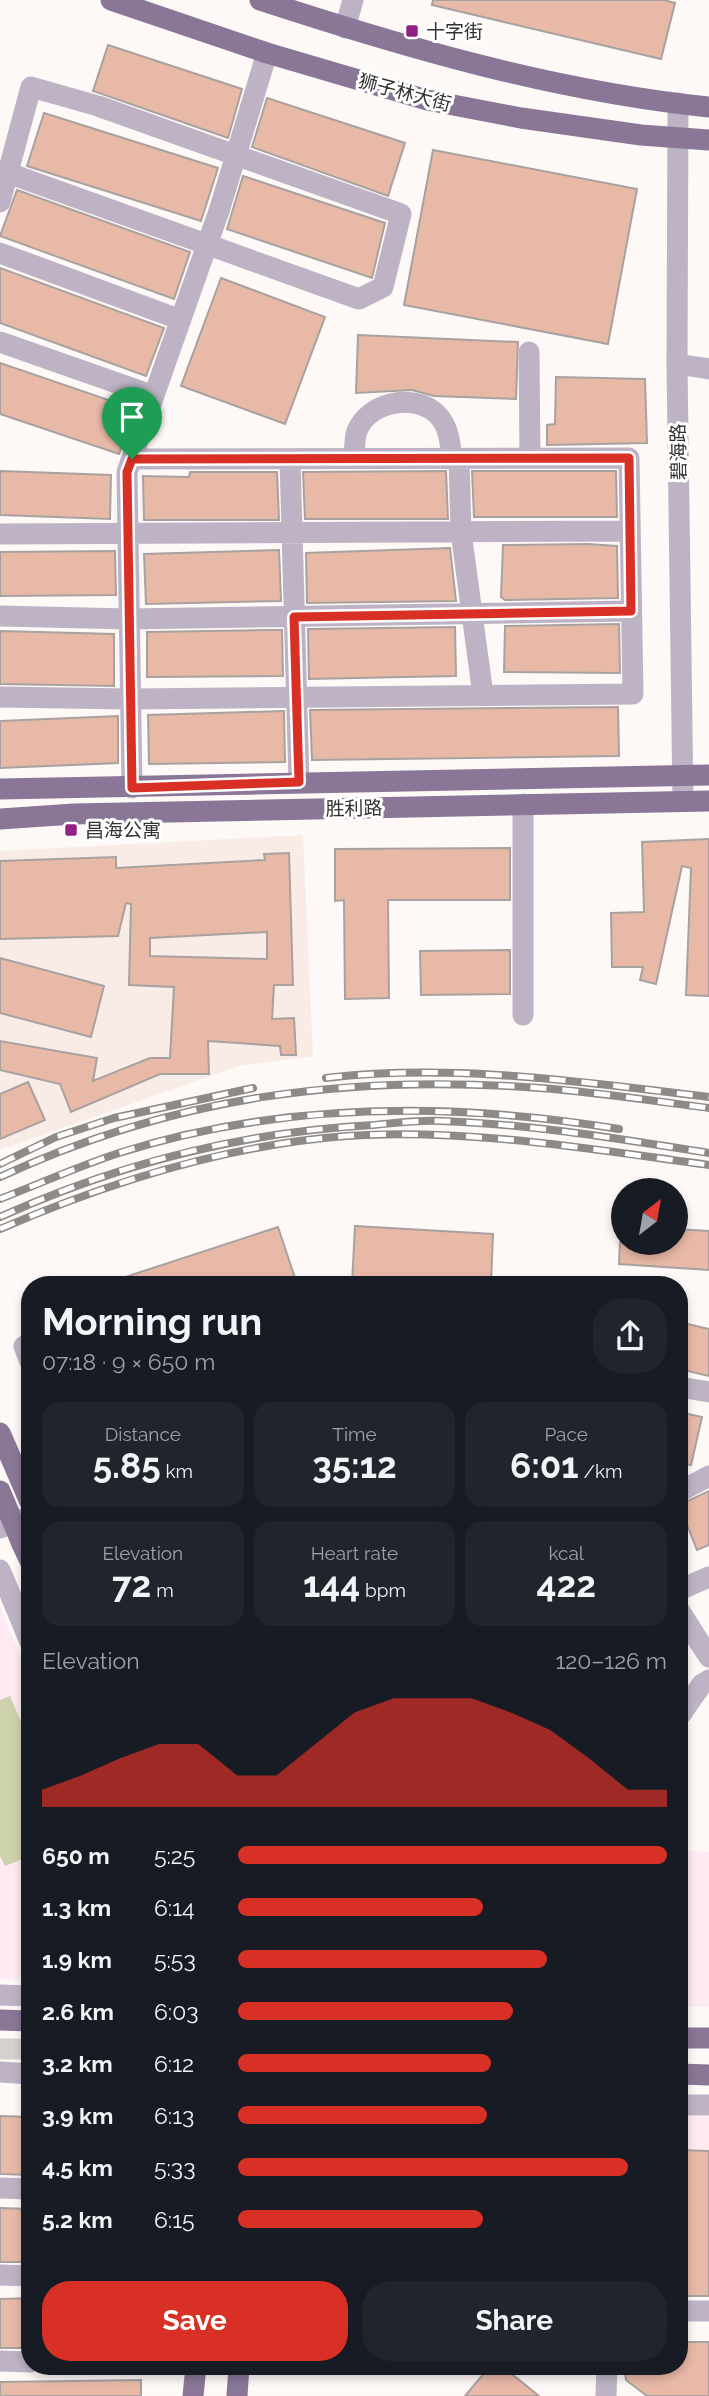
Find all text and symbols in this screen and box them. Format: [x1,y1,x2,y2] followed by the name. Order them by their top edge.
[426,20,483,42] place label: 十字街
[404,23,420,39] marker: 十字街
[356,69,454,115] street label: 狮子林大街
[102,387,162,459] pin
[113,398,151,436] icon: arrive
[667,423,689,481] street label: 碧海路
[325,797,383,819] street label: 胜利路
[85,819,161,841] place label: 昌海公寓
[63,822,79,838] marker: 昌海公寓
[611,1178,688,1255] north arrow
[611,1178,688,1255] map controls
[42,1299,262,1344] text: Morning run
[593,1299,667,1373] button: share
[42,1348,215,1375] text: 07:18 · 9 × 650 m
[105,1423,181,1445] text: Distance
[332,1423,377,1445] text: Time
[544,1423,588,1445] text: Pace
[93,1445,161,1486] text: 5.85
[312,1445,397,1486] text: 35:12
[510,1445,579,1486] text: 6:01
[161,1460,193,1482] text: km
[579,1460,622,1482] text: /km
[102,1542,183,1564] text: Elevation
[311,1542,398,1564] text: Heart rate
[548,1542,584,1564] text: kcal
[112,1564,151,1605] text: 72
[303,1564,360,1605] text: 144
[536,1564,596,1605] text: 422
[151,1579,174,1601] text: m
[360,1579,406,1601] text: bpm
[42,1647,140,1674] text: Elevation
[555,1647,667,1674] text: 120–126 m
[42,1842,110,1869] text: 650 m
[154,1842,195,1869] text: 5:25
[42,1894,111,1921] text: 1.3 km
[154,1894,195,1921] text: 6:14
[42,1946,112,1973] text: 1.9 km
[154,1946,196,1973] text: 5:53
[42,1998,114,2025] text: 2.6 km
[154,1998,199,2025] text: 6:03
[42,2050,113,2077] text: 3.2 km
[154,2050,194,2077] text: 6:12
[42,2102,113,2129] text: 3.9 km
[154,2102,194,2129] text: 6:13
[42,2154,113,2181] text: 4.5 km
[154,2154,195,2181] text: 5:33
[42,2206,113,2233] text: 5.2 km
[154,2206,195,2233] text: 6:15
[42,2281,348,2361] button: Save
[362,2281,667,2361] button: Share

